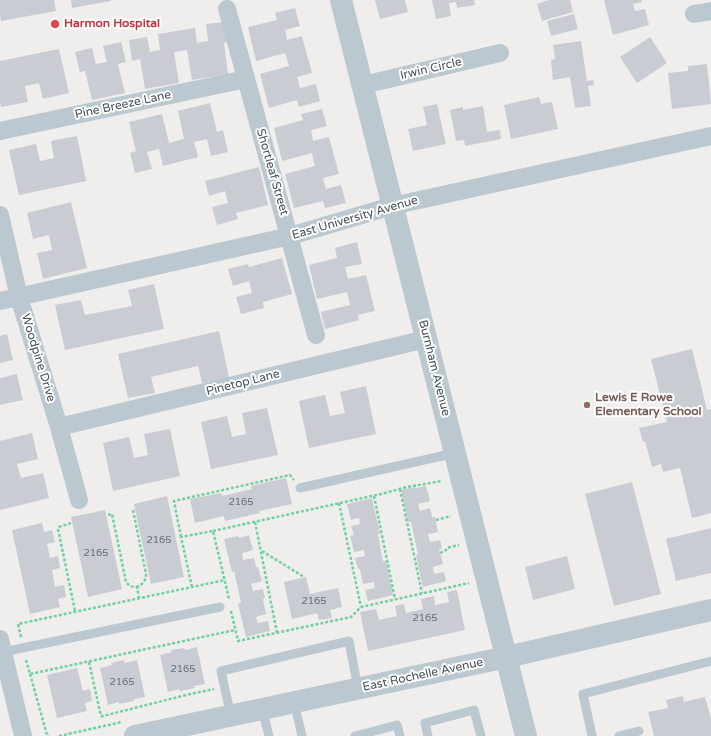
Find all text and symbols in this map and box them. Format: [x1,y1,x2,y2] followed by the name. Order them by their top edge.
[64,17,160,31] place label: Harmon Hospital
[49,18,61,30] marker: Harmon Hospital
[399,55,463,83] street label: Irwin Circle
[74,88,172,122] street label: Pine Breeze Lane
[253,127,291,217] street label: Shortleaf Street
[290,193,420,243] street label: East University Avenue
[18,312,58,404] street label: Woodpine Drive
[415,318,453,418] street label: Burnham Avenue
[205,367,281,399] street label: Pinetop Lane
[595,391,702,419] place label: Lewis E Rowe Elementary School
[582,400,592,410] marker: Lewis E Rowe Elementary School
[228,496,254,508] house number: 2165
[146,534,172,546] house number: 2165
[83,547,109,559] house number: 2165
[301,595,327,607] house number: 2165
[412,612,438,624] house number: 2165
[361,655,485,695] street label: East Rochelle Avenue
[170,663,196,675] house number: 2165
[109,676,135,688] house number: 2165

